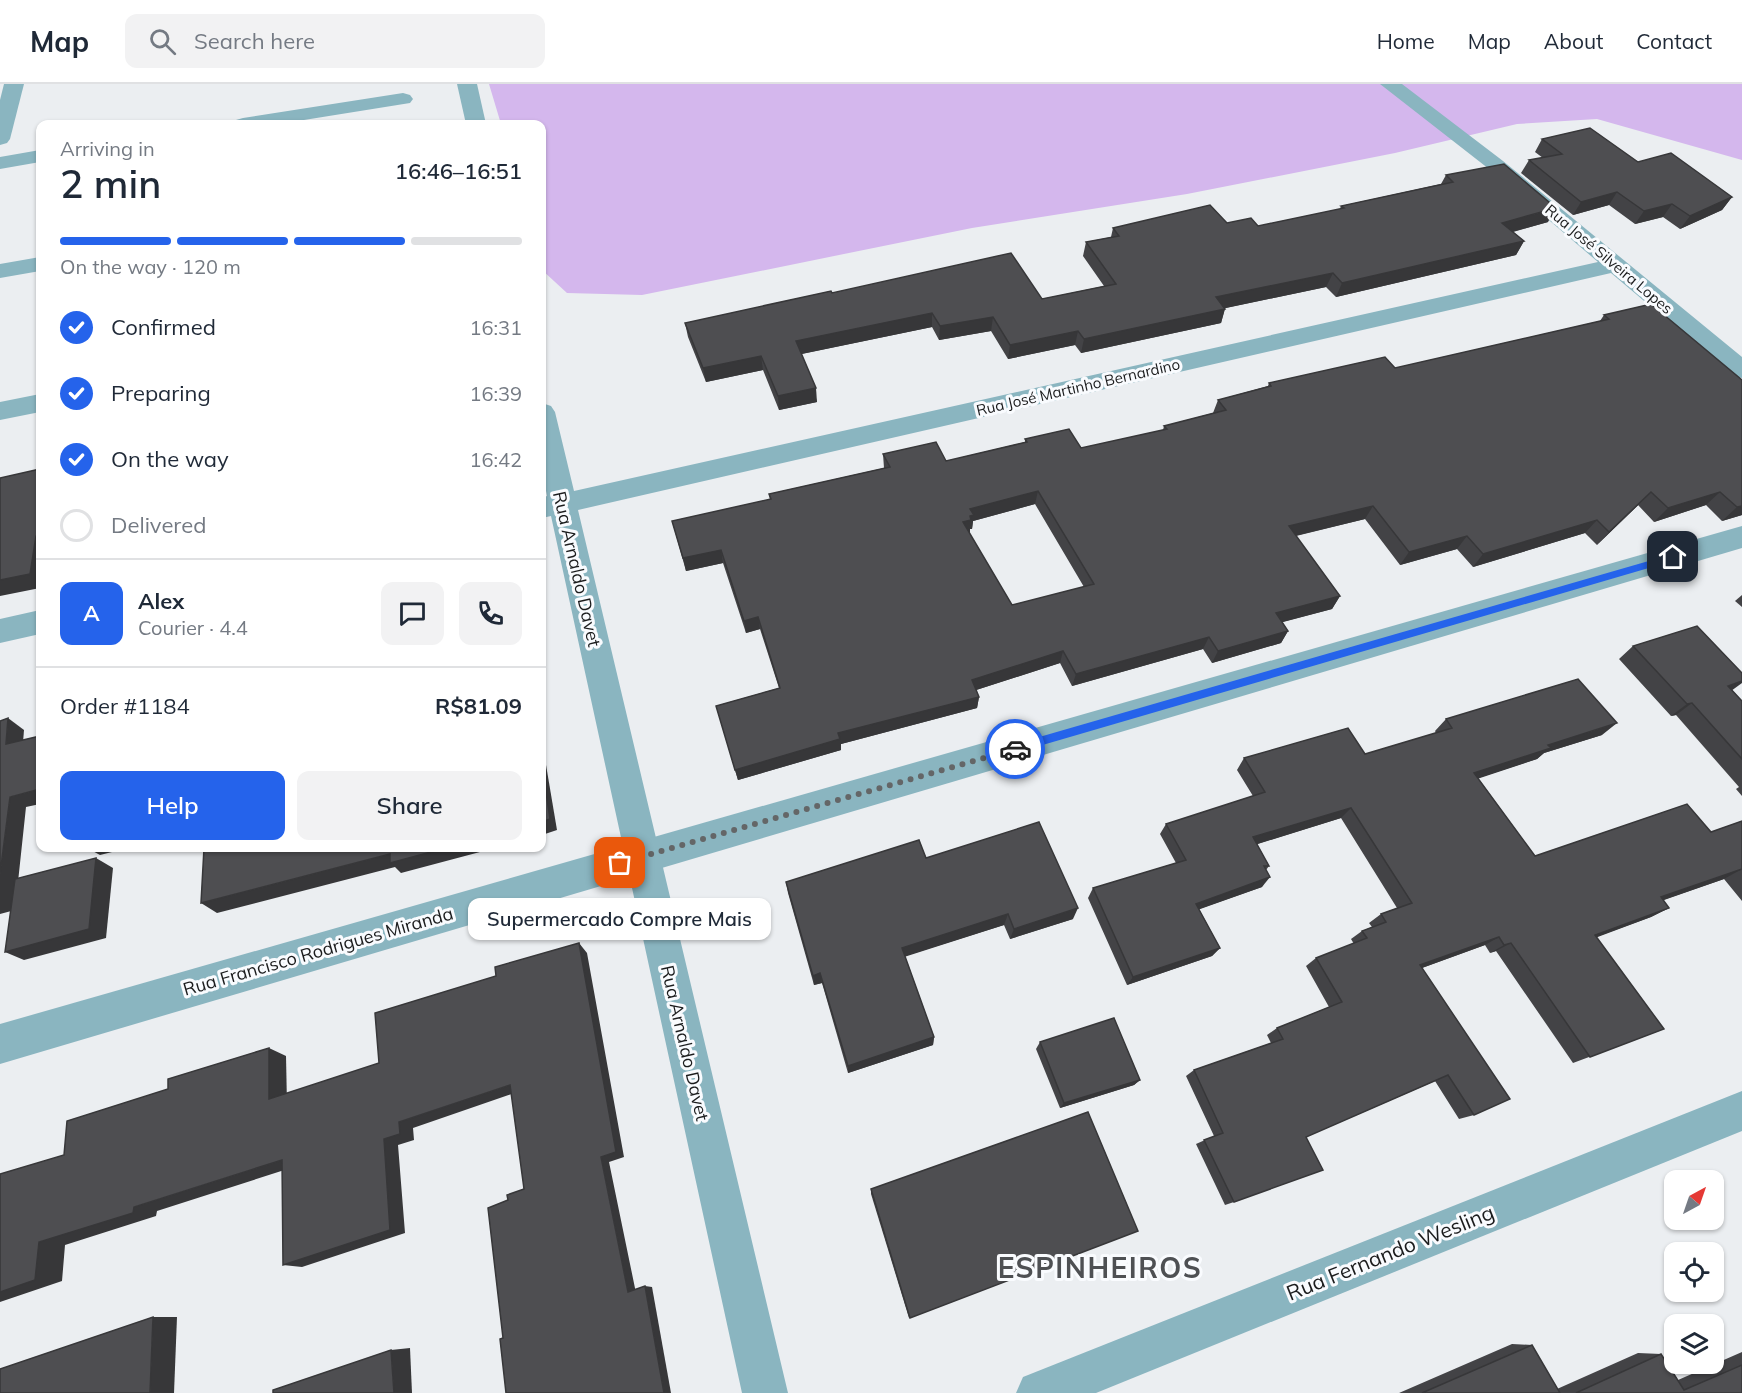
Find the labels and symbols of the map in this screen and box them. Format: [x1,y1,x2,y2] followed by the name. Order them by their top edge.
[1541,200,1677,318] street label: Rua José Silveira Lopes
[974,354,1182,420] street label: Rua José Martinho Bernardino
[548,489,606,649] street label: Rua Arnaldo Davet
[1647,531,1698,582] pin
[985,719,1045,779] courier
[594,837,645,888] pin
[468,899,771,941] callout: Supermercado Compre Mais
[180,901,456,1001] street label: Rua Francisco Rodrigues Miranda
[656,963,714,1123] street label: Rua Arnaldo Davet
[1664,1170,1724,1230] north arrow
[1282,1198,1498,1306] street label: Rua Fernando Wesling
[998,1250,1202,1285] district label: ESPINHEIROS

